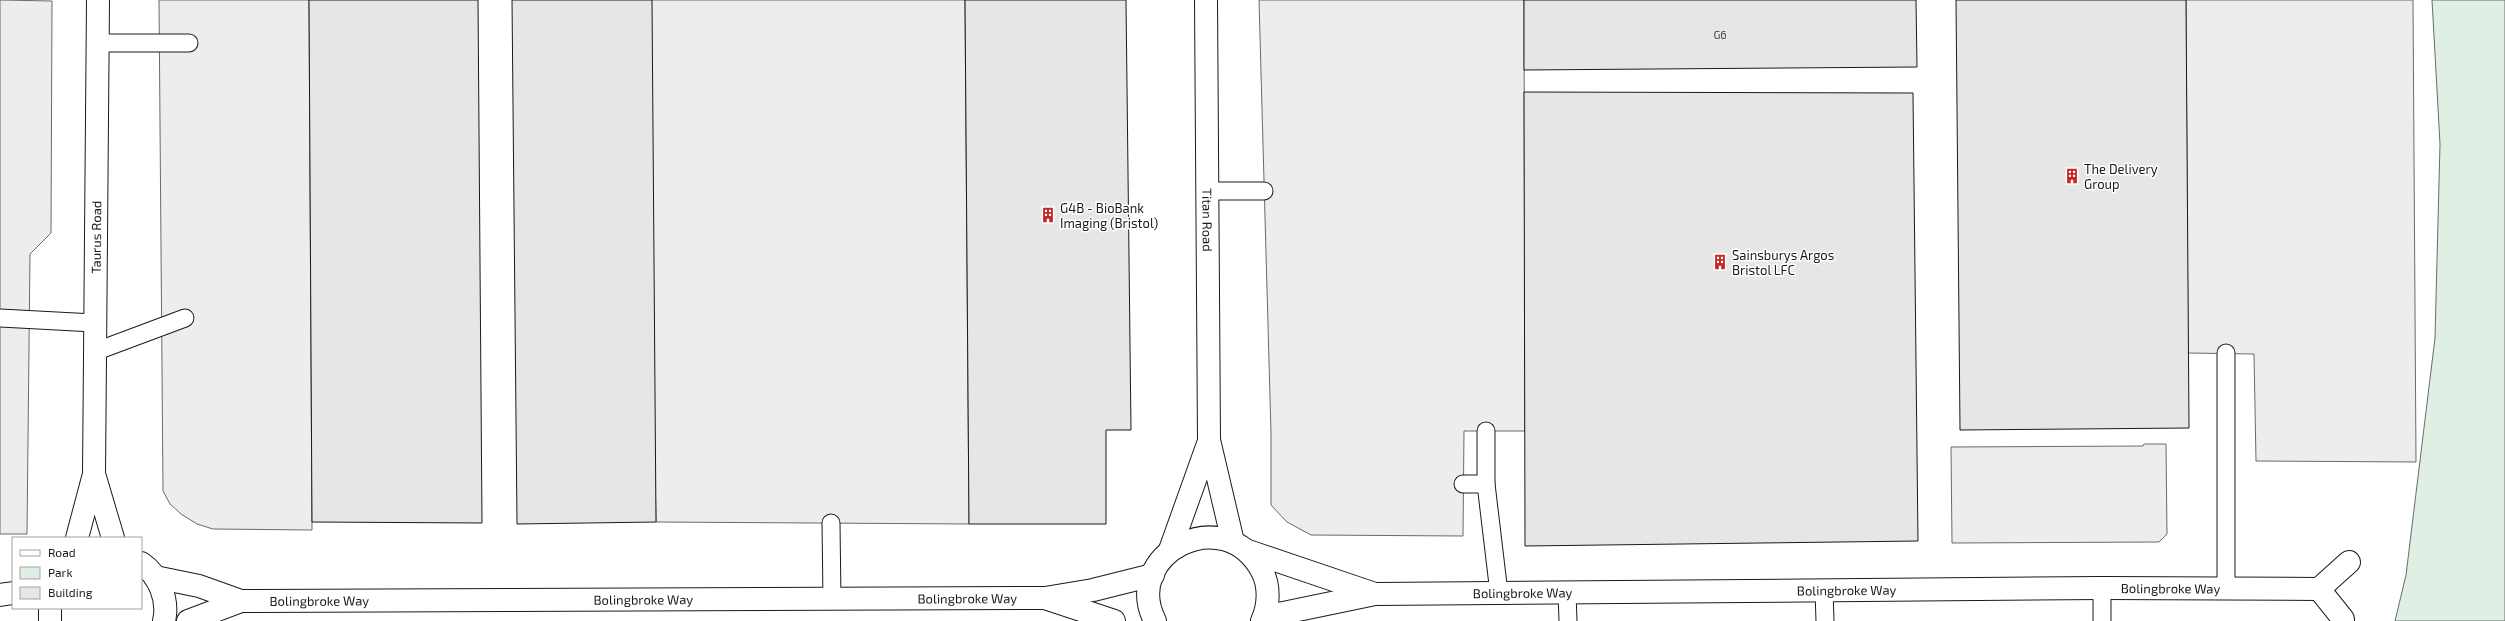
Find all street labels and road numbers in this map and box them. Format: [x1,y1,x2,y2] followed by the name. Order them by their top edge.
[1199,188,1216,252] street label: Titan Road
[88,201,104,274] street label: Taurus Road
[2121,580,2221,597] street label: Bolingbroke Way
[1797,582,1897,599] street label: Bolingbroke Way
[1473,584,1573,601] street label: Bolingbroke Way
[918,590,1017,606] street label: Bolingbroke Way
[594,591,693,608] street label: Bolingbroke Way
[270,593,369,609] street label: Bolingbroke Way

